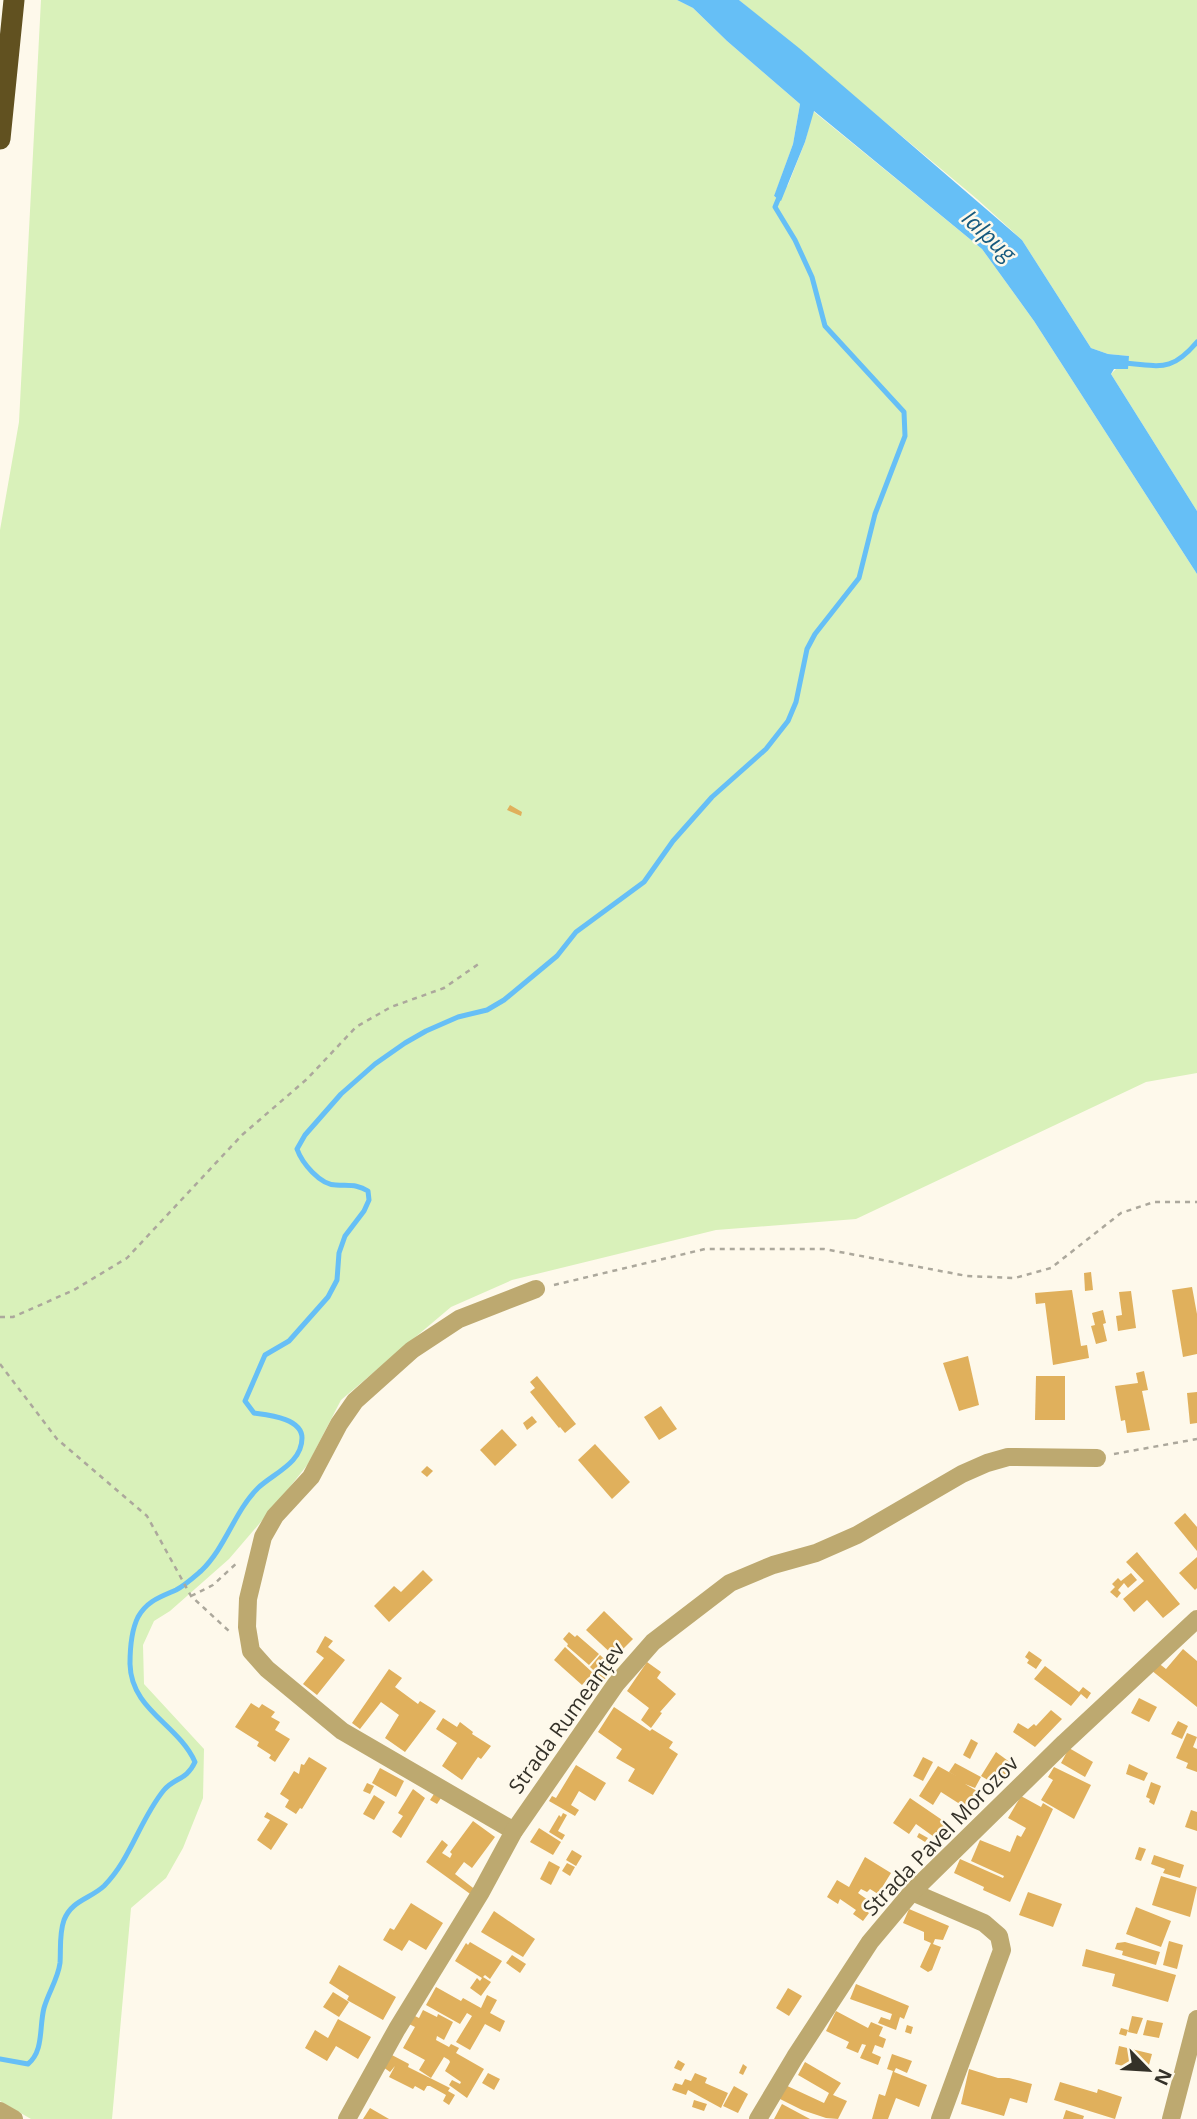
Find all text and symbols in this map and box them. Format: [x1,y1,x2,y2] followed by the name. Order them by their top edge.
[956,202,1025,269] water label: Ialpug
[502,1636,631,1799] street label: Strada Rumeanțev
[856,1749,1024,1921] street label: Strada Pavel Morozov
[1113,2035,1183,2105] north arrow
[1148,2065,1178,2090] text: N

